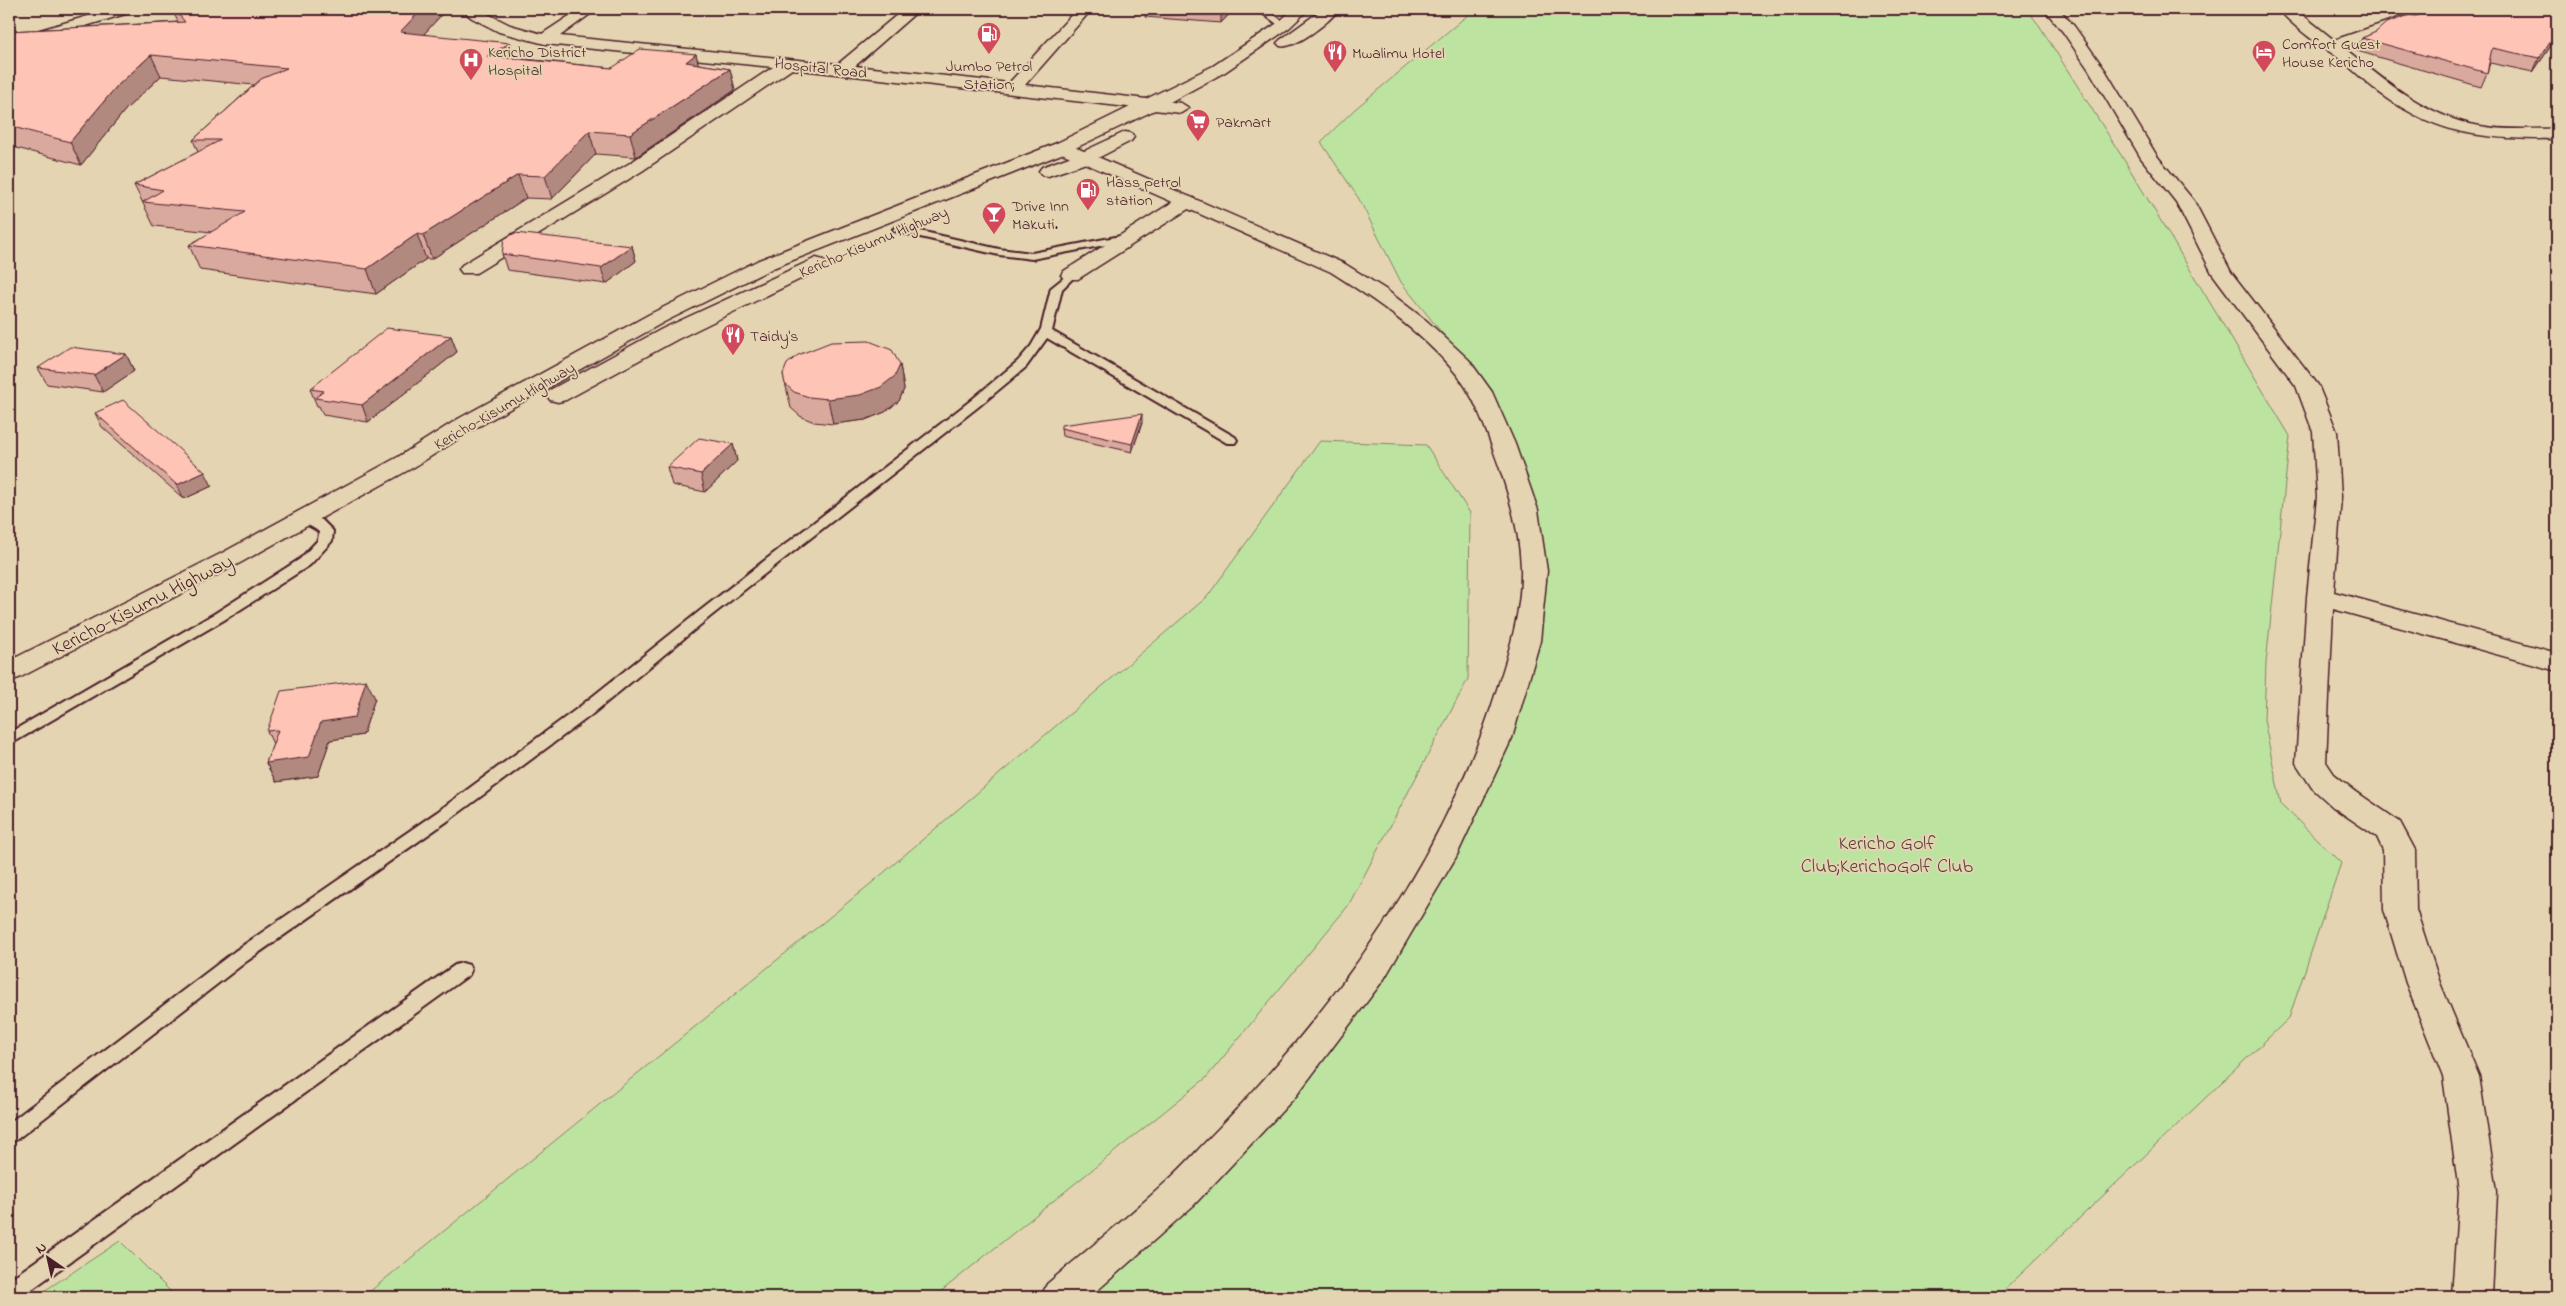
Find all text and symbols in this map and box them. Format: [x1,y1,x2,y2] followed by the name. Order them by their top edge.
[976,21,1002,55] fuel station icon: Jumbo Petrol Station;
[2282,33,2381,75] place label: Comfort Guest House Kericho
[1322,39,1348,73] restaurant icon: Mwalimu Hotel
[2251,39,2277,73] hotel icon: Comfort Guest House Kericho
[488,41,587,83] place label: Kericho District Hospital
[1352,42,1445,66] place label: Mwalimu Hotel
[458,47,484,81] hospital icon: Kericho District Hospital
[773,52,868,86] street label: Hospital Road
[946,55,1033,97] place label: Jumbo Petrol Station;
[1185,108,1211,142] supermarket icon: Pakmart
[1216,111,1272,135] place label: Pakmart
[1106,171,1181,213] place label: Hass petrol station
[1075,177,1101,211] fuel station icon: Hass petrol station
[1011,195,1069,237] place label: Drive Inn Makuti.
[796,201,952,285] street label: Kericho-Kisumu Highway
[981,201,1007,235] bar icon: Drive Inn Makuti.
[720,322,746,356] restaurant icon: Taidy's
[750,325,798,349] place label: Taidy's
[430,356,580,457] street label: Kericho-Kisumu Highway
[48,548,239,665] street label: Kericho-Kisumu Highway
[1801,830,1974,882] park label: Kericho Golf Club;KerichoGolf Club
[22,1234,72,1284] north arrow
[32,1237,51,1260] text: N

